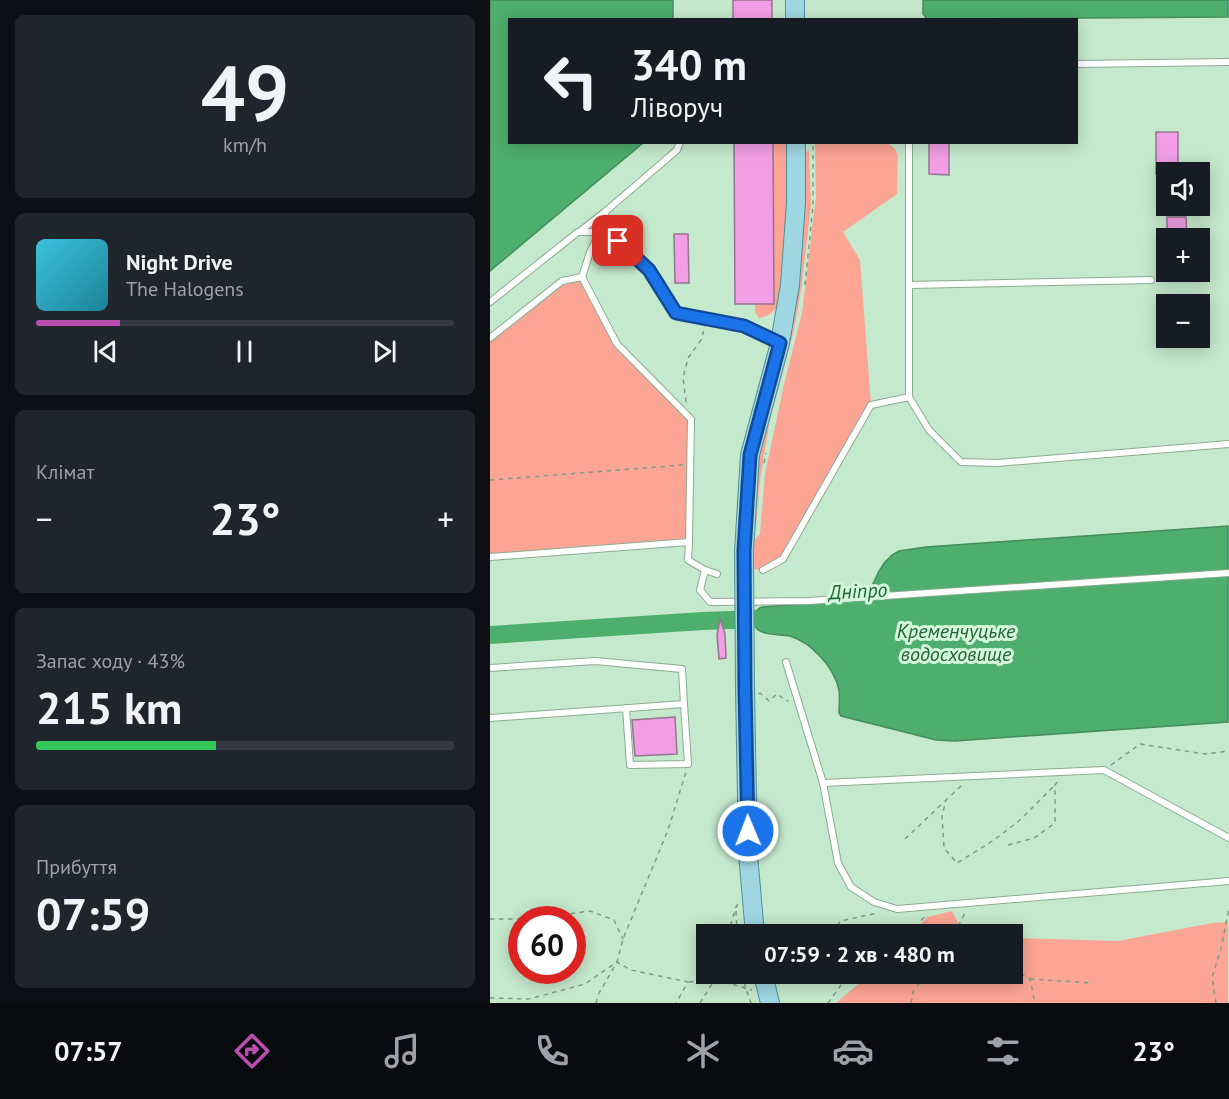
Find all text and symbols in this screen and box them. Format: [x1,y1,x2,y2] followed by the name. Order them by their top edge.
[631,37,747,92] text: 340 m
[201,42,289,143] text: 49
[532,42,610,120] icon: left
[631,90,723,124] text: Ліворуч
[223,132,267,158] text: km/h
[1156,162,1210,348] map controls
[1156,162,1210,216] button: sound
[592,215,643,266] pin
[601,224,634,257] icon: arrive
[1156,228,1210,282] button: +
[126,248,233,276] text: Night Drive
[126,276,244,302] text: The Halogens
[1156,294,1210,348] button: −
[89,335,122,368] icon: previous
[228,335,261,368] icon: pause
[368,335,401,368] icon: next
[36,459,94,485] text: Клімат
[210,489,280,547] text: 23°
[36,497,53,540] text: −
[437,497,454,540] text: +
[826,576,888,606] water label: Дніпро
[897,618,1016,667] water label: Кременчуцьке водосховище
[36,648,185,674] text: Запас ходу · 43%
[36,678,182,736] text: 215 km
[716,799,780,863] position arrow
[36,854,117,880] text: Прибуття
[36,884,150,942] text: 07:59
[508,906,586,984] speed limit sign: 60
[764,940,955,968] text: 07:59 · 2 хв · 480 m
[231,1030,273,1072] icon: directions
[381,1030,423,1072] icon: music
[531,1030,573,1072] icon: phone
[682,1030,724,1072] icon: climate
[832,1030,874,1072] icon: car
[982,1030,1024,1072] icon: filters
[54,1034,123,1068] text: 07:57
[1132,1034,1175,1068] text: 23°

